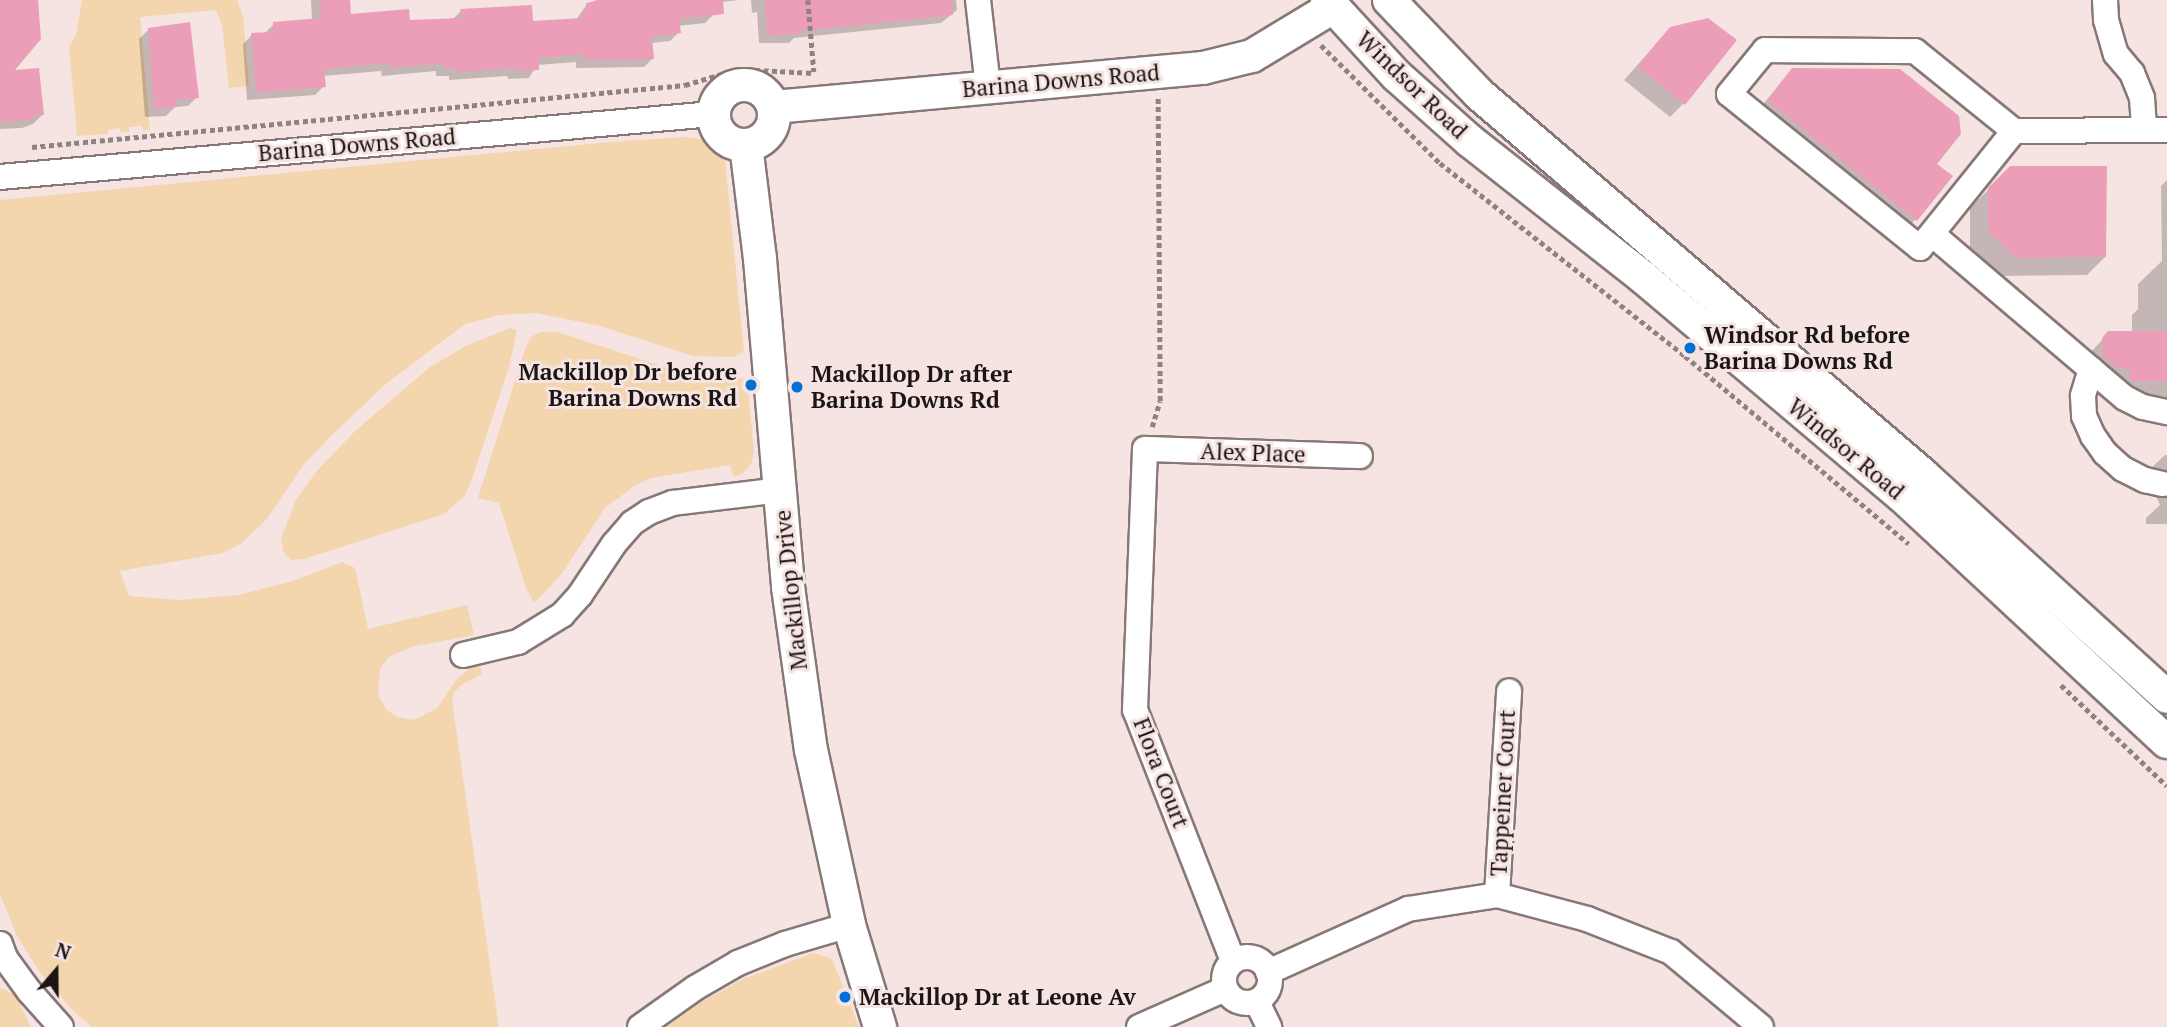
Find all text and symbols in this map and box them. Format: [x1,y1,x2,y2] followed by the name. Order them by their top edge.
[1351,25,1473,145] street label: Windsor Road
[961,59,1161,103] street label: Barina Downs Road
[257,123,457,167] street label: Barina Downs Road
[1704,321,1910,375] place label: Windsor Rd before Barina Downs Rd
[1682,340,1698,356] marker: Windsor Rd before Barina Downs Rd
[518,358,737,412] place label: Mackillop Dr before Barina Downs Rd
[811,360,1012,414] place label: Mackillop Dr after Barina Downs Rd
[743,377,759,393] marker: Mackillop Dr before Barina Downs Rd
[789,379,805,395] marker: Mackillop Dr after Barina Downs Rd
[1782,392,1910,506] street label: Windsor Road
[1200,437,1306,469] street label: Alex Place
[769,508,813,672] street label: Mackillop Drive
[1485,709,1521,877] street label: Tappeiner Court
[1127,714,1195,832] street label: Flora Court
[21,936,91,1006] north arrow
[52,937,74,965] text: N
[859,983,1136,1011] place label: Mackillop Dr at Leone Av
[837,989,853,1005] marker: Mackillop Dr at Leone Av

